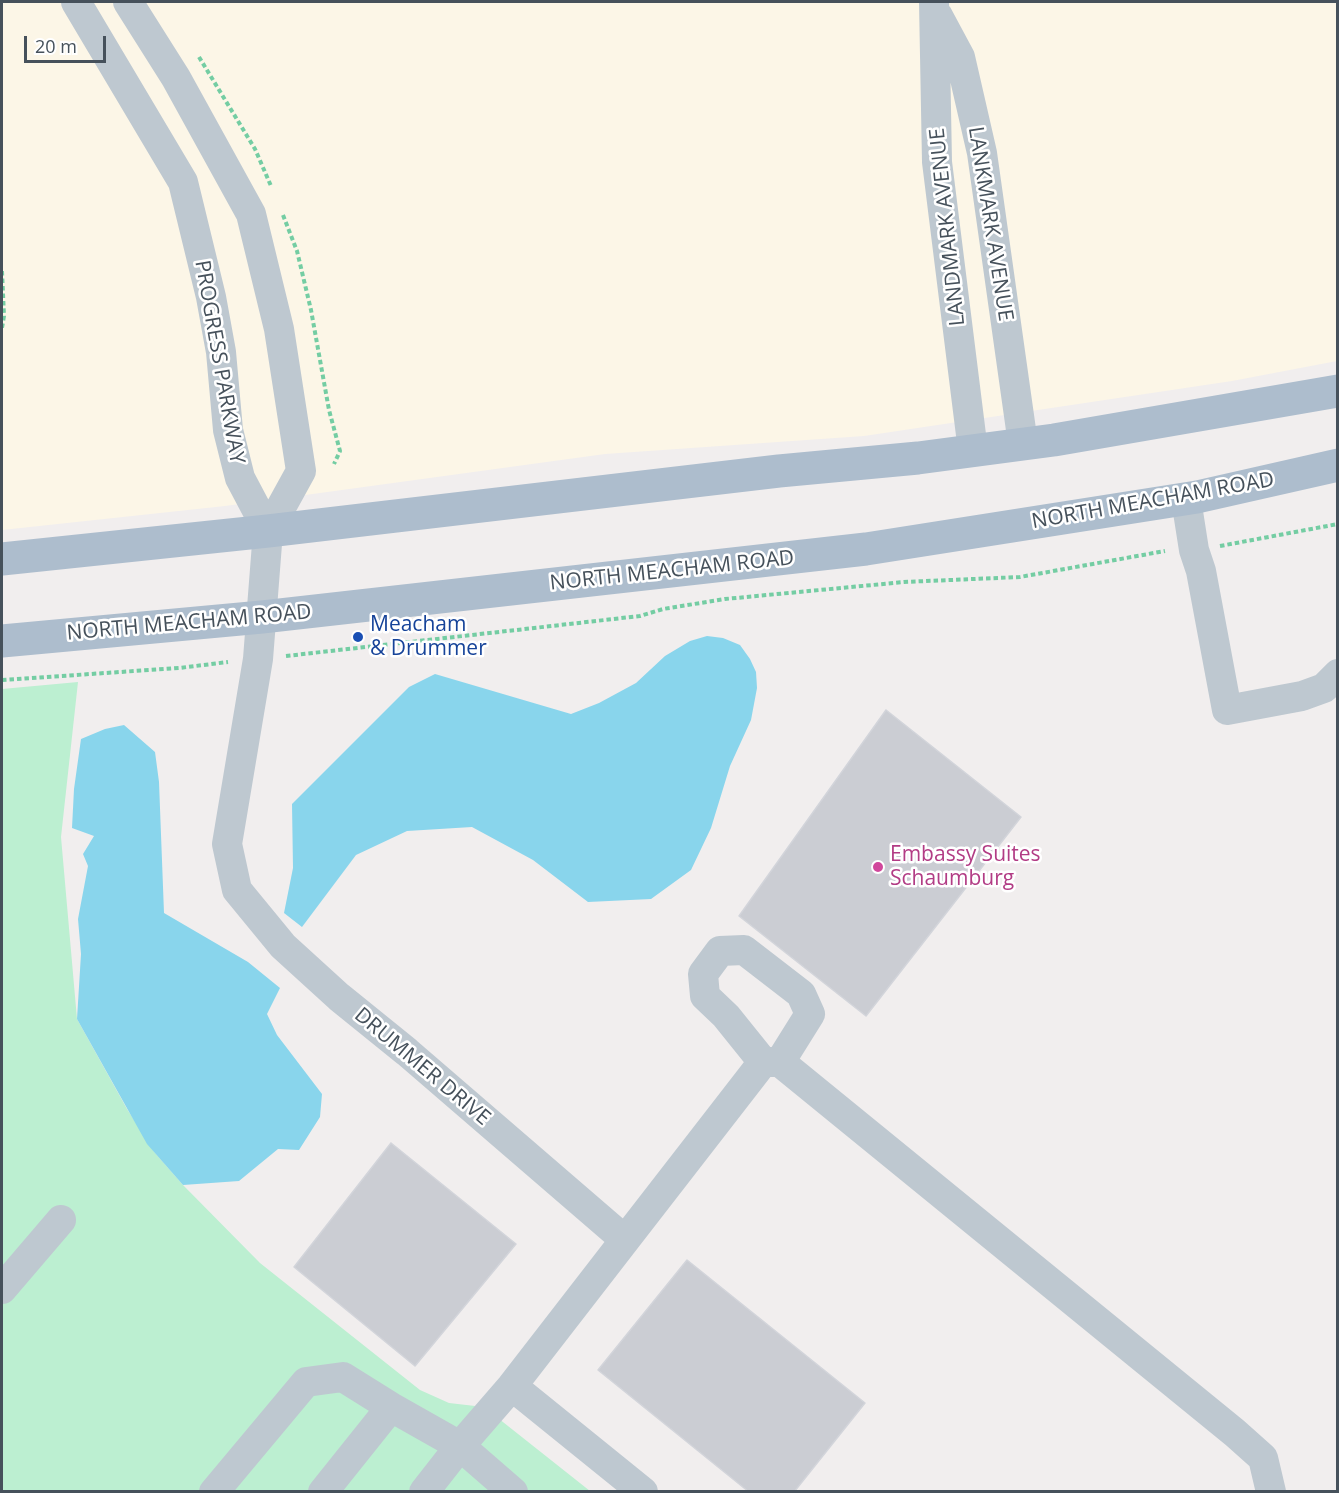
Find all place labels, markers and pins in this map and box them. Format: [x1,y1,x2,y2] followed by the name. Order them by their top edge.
[370,612,487,662] place label: Meacham & Drummer
[351,630,365,644] marker: Meacham & Drummer
[890,842,1041,892] place label: Embassy Suites Schaumburg
[871,860,885,874] marker: Embassy Suites Schaumburg

